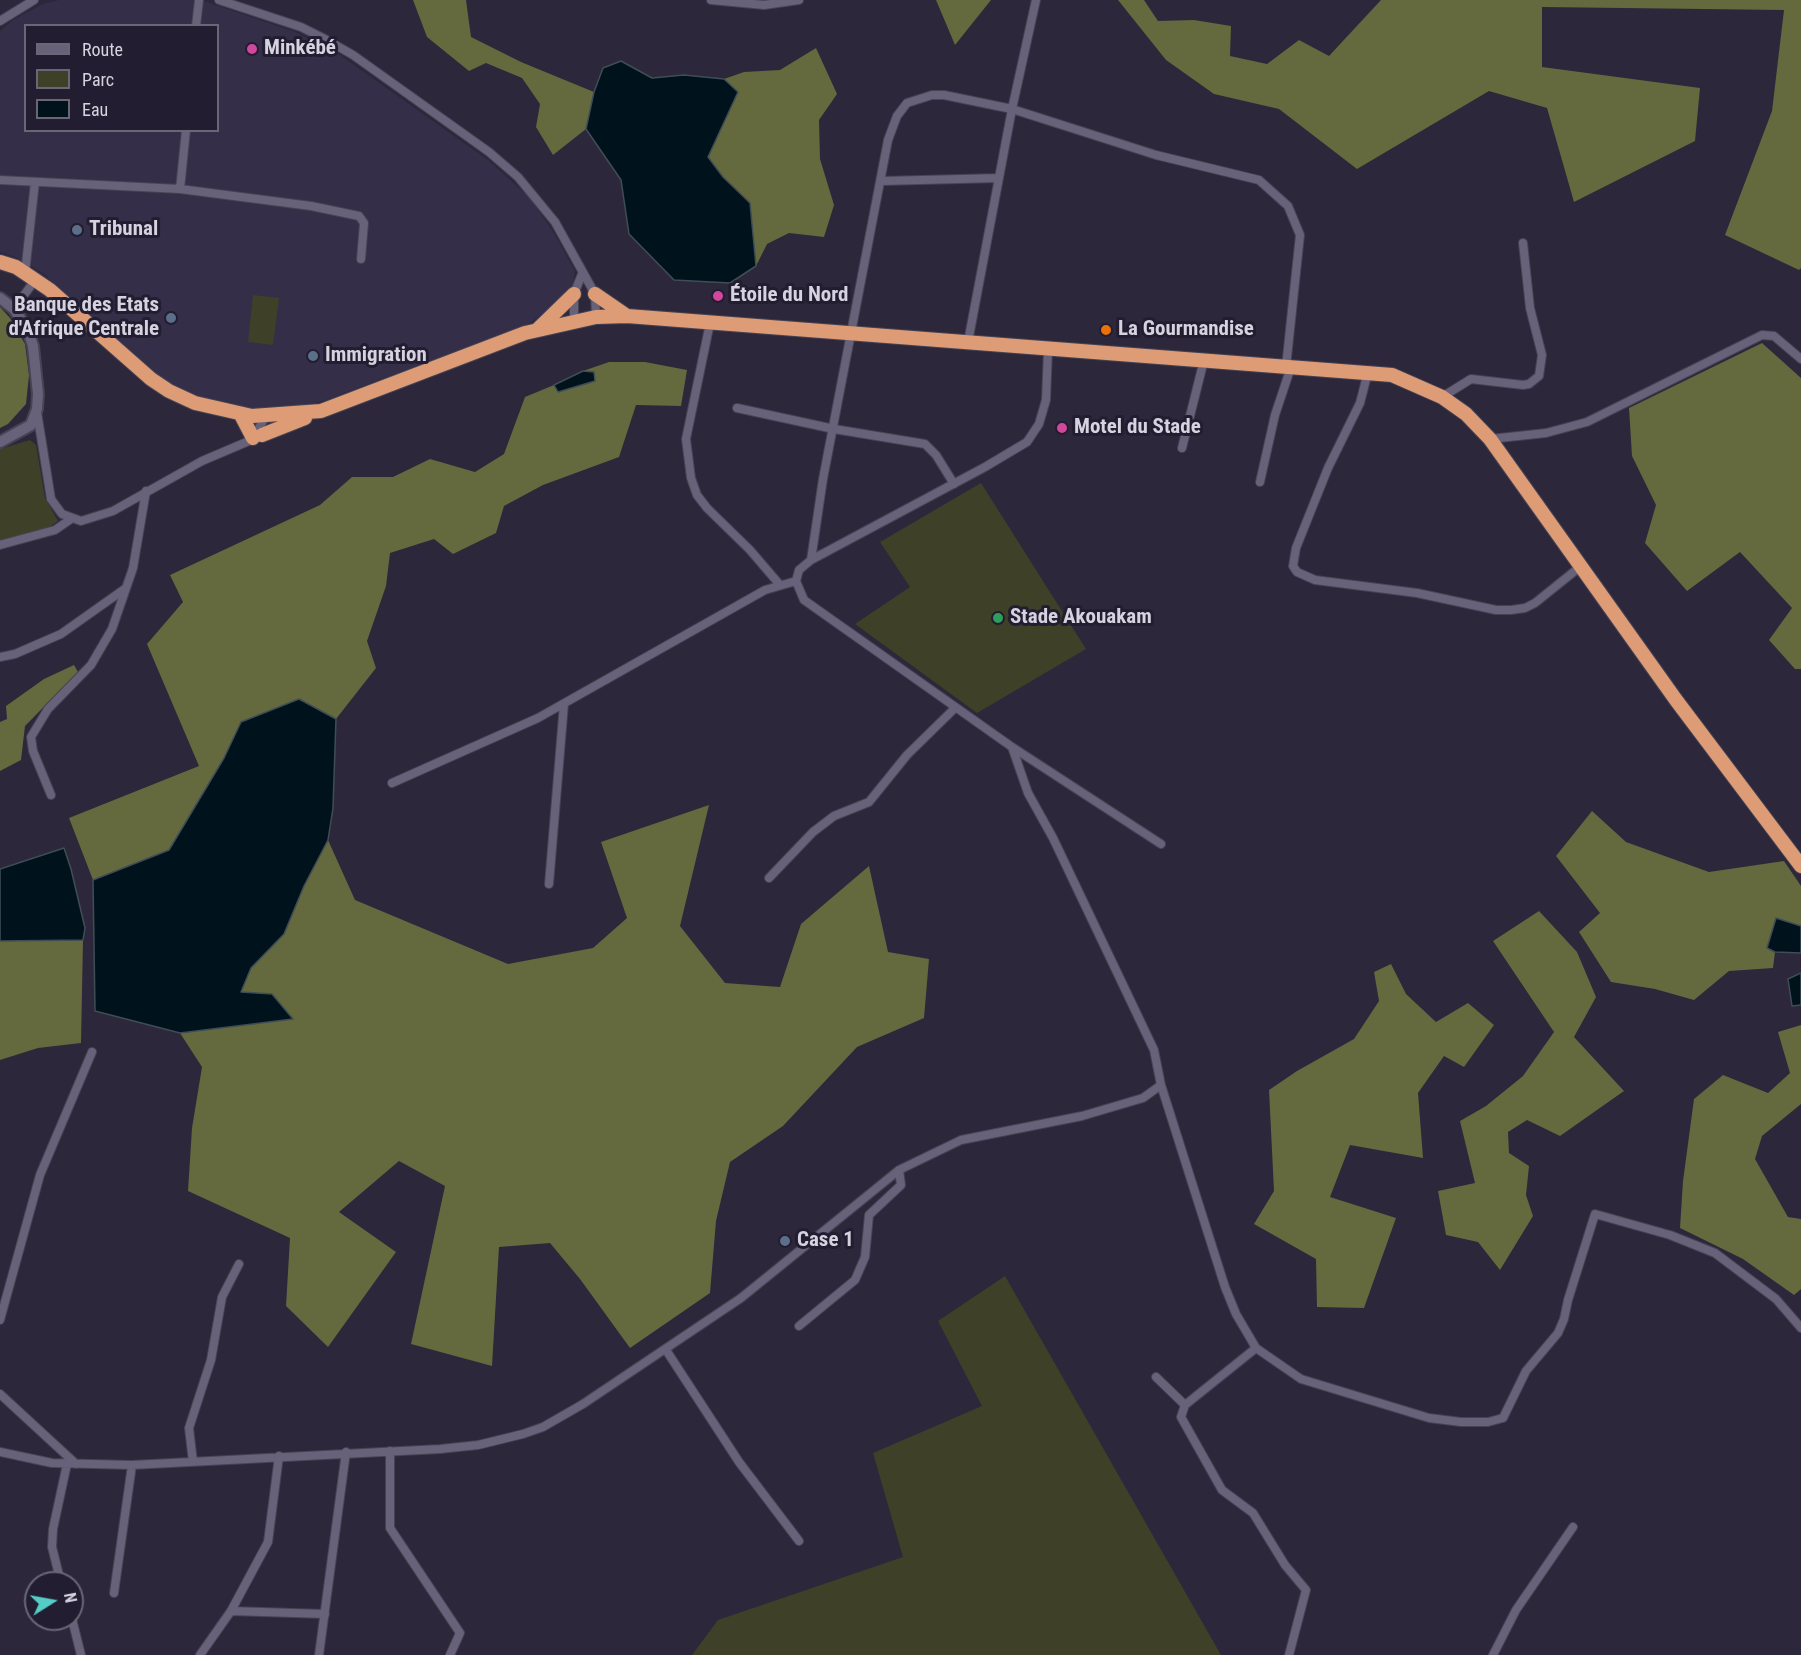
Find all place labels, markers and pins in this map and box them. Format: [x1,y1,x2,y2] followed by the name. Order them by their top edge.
[264,36,336,62] place label: Minkébé
[245,42,259,56] marker: Minkébé
[89,217,158,243] place label: Tribunal
[70,223,84,237] marker: Tribunal
[730,283,848,309] place label: Étoile du Nord
[711,289,725,303] marker: Étoile du Nord
[8,293,159,343] place label: Banque des Etats d'Afrique Centrale
[164,311,178,325] marker: Banque des Etats d'Afrique Centrale
[1118,317,1254,343] place label: La Gourmandise
[1099,323,1113,337] marker: La Gourmandise
[325,343,427,369] place label: Immigration
[306,349,320,363] marker: Immigration
[1074,415,1201,441] place label: Motel du Stade
[1055,421,1069,435] marker: Motel du Stade
[1010,605,1152,631] place label: Stade Akouakam
[991,611,1005,625] marker: Stade Akouakam
[797,1228,854,1254] place label: Case 1
[778,1234,792,1248] marker: Case 1

